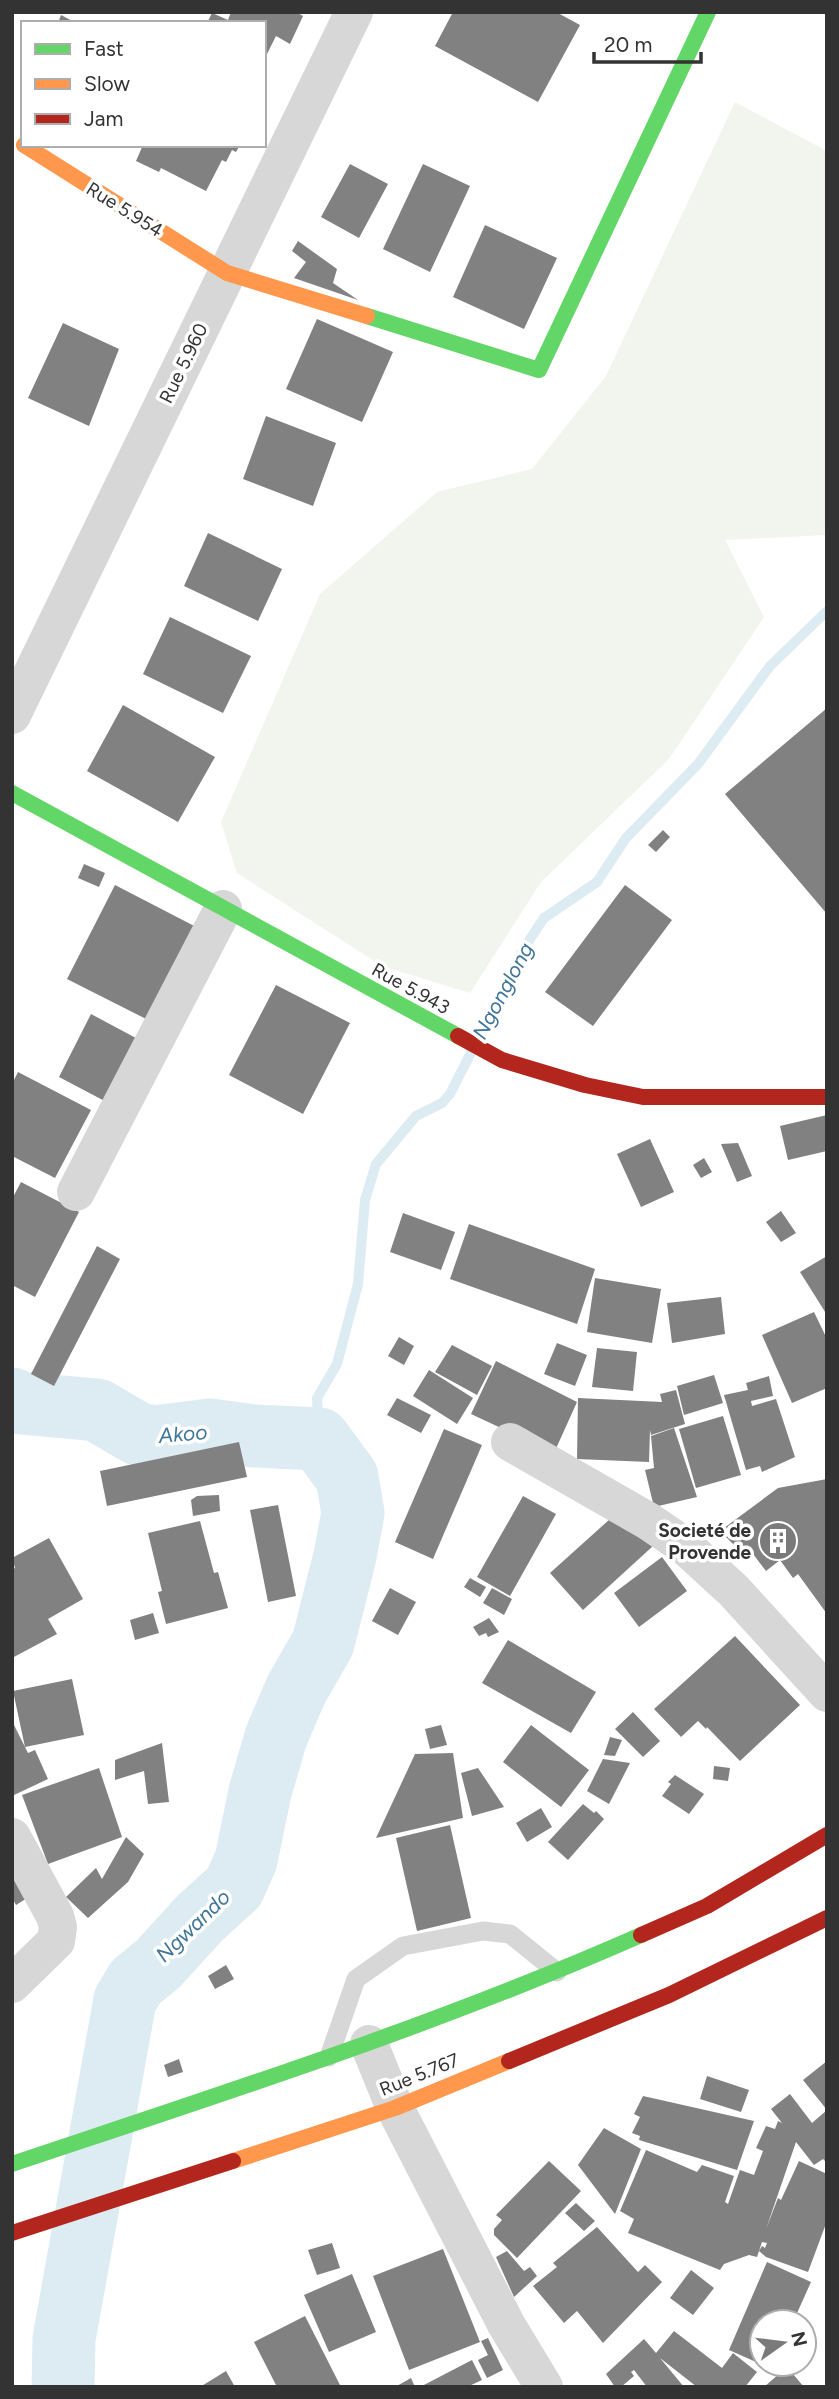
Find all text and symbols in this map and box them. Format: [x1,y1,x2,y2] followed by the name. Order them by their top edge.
[21,21,266,147] legend
[594,21,701,65] scale bar
[604,32,652,57] text: 20 m
[84,36,124,61] text: Fast
[84,71,130,96] text: Slow
[84,106,123,131] text: Jam
[82,177,167,242] street label: Rue 5.954
[154,319,213,407] street label: Rue 5.960
[467,938,538,1043] water label: Ngonglong
[368,958,454,1019] street label: Rue 5.943
[157,1419,208,1448] water label: Akoo
[658,1519,751,1564] place label: Societé de Provende
[757,1520,799,1562] building icon: Societé de Provende
[150,1884,235,1967] water label: Ngwando
[376,2048,462,2101] street label: Rue 5.767
[748,2308,818,2378] north arrow
[786,2329,812,2349] text: N

